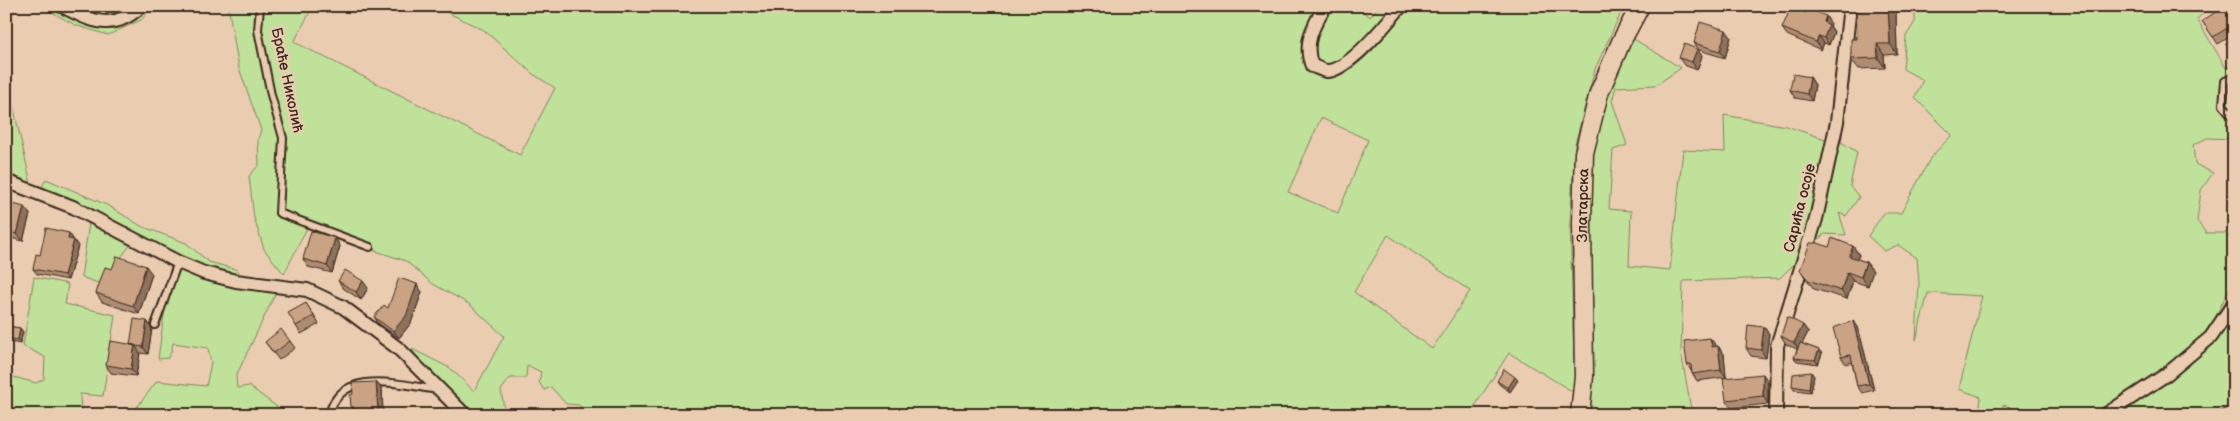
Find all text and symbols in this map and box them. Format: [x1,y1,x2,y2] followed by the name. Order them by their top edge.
[267,26,307,134] street label: Браће Николић
[1780,162,1820,254] street label: Сарића осоје
[1572,168,1593,242] street label: Златарска

